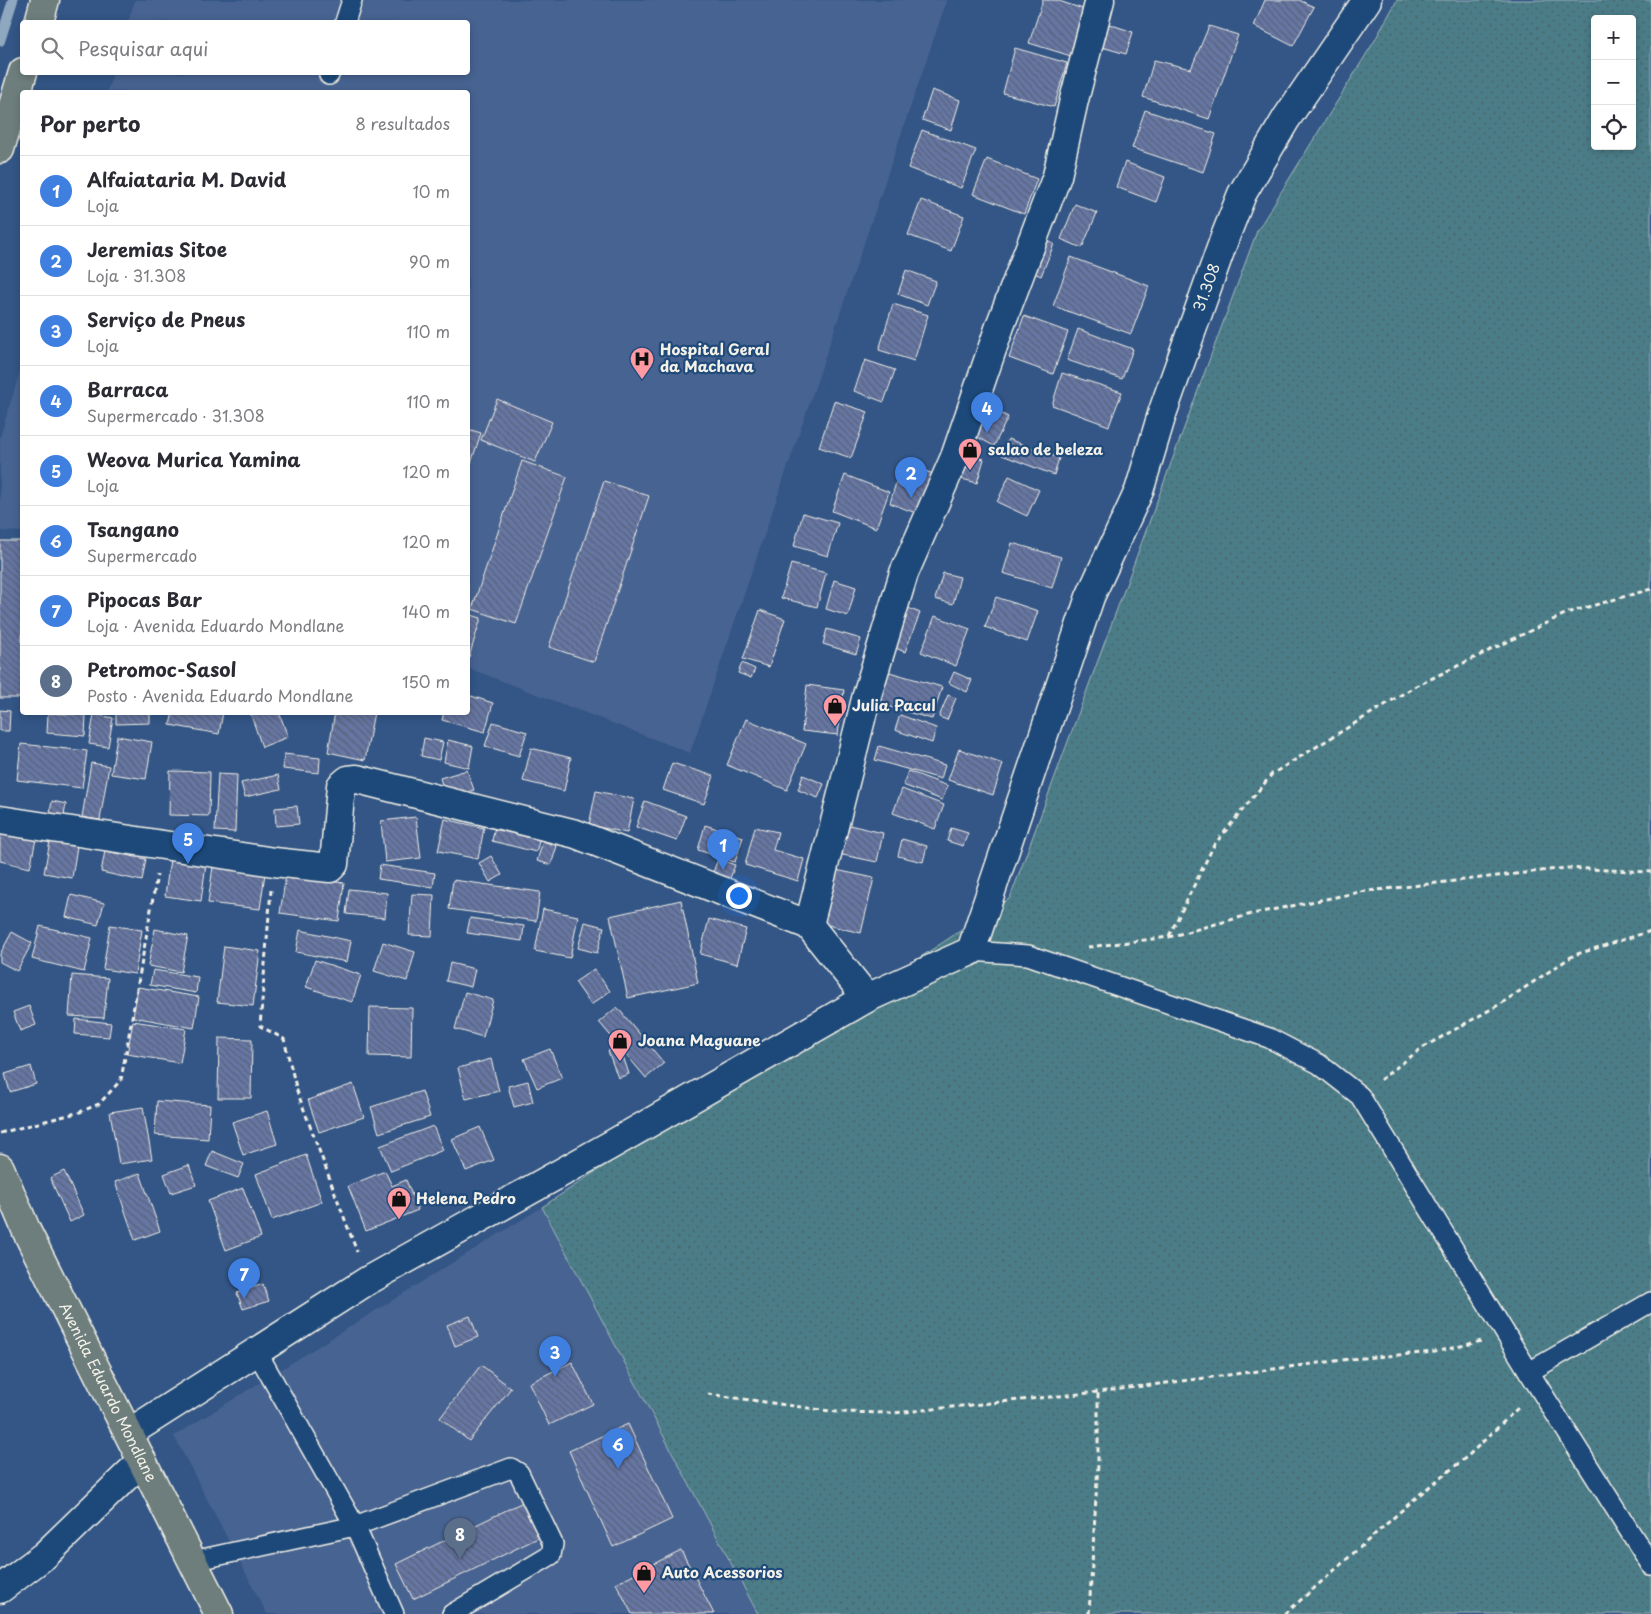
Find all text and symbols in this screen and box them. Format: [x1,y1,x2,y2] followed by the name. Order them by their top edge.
[1591,15,1636,150] map controls
[1591,15,1636,60] button: +
[20,20,470,75] search box
[38,34,66,62] icon: search
[78,34,208,62] text: Pesquisar aqui
[1591,60,1636,105] button: −
[1591,105,1636,150] button: locate
[40,107,140,139] text: Por perto
[355,111,450,135] text: 8 resultados
[87,165,286,193] text: Alfaiataria M. David
[52,179,60,203] text: 1
[413,179,450,203] text: 10 m
[87,193,119,217] text: Loja
[87,235,227,263] text: Jeremias Sitoe
[50,249,62,273] text: 2
[409,249,450,273] text: 90 m
[1186,260,1225,314] street label: 31.308
[87,263,186,287] text: Loja · 31.308
[87,305,245,333] text: Serviço de Pneus
[51,319,61,343] text: 3
[407,319,450,343] text: 110 m
[87,333,119,357] text: Loja
[660,337,770,377] place label: Hospital Geral da Machava
[629,346,655,380] hospital icon: Hospital Geral da Machava
[87,375,169,403] text: Barraca
[51,389,61,413] text: 4
[407,389,450,413] text: 110 m
[971,392,1003,433] pin: 4
[87,403,265,427] text: Supermercado · 31.308
[957,437,983,471] shop icon: salao de beleza
[988,437,1103,460] place label: salao de beleza
[87,445,301,473] text: Weova Murica Yamina
[895,457,927,498] pin: 2
[51,459,61,483] text: 5
[403,459,450,483] text: 120 m
[87,473,119,497] text: Loja
[87,515,179,543] text: Tsangano
[50,529,62,553] text: 6
[403,529,450,553] text: 120 m
[87,543,197,567] text: Supermercado
[87,585,202,613] text: Pipocas Bar
[51,599,61,623] text: 7
[402,599,450,623] text: 140 m
[87,613,345,637] text: Loja · Avenida Eduardo Mondlane
[87,655,236,683] text: Petromoc-Sasol
[51,669,61,693] text: 8
[402,669,450,693] text: 150 m
[87,683,354,707] text: Posto · Avenida Eduardo Mondlane
[822,693,848,727] shop icon: Julia Pacul
[852,693,935,716] place label: Julia Pacul
[172,823,204,864] pin: 5
[707,829,739,870] pin: 1
[726,883,752,909] your location
[607,1028,633,1062] shop icon: Joana Maguane
[638,1028,761,1051] place label: Joana Maguane
[386,1186,412,1220] shop icon: Helena Pedro
[416,1186,516,1209] place label: Helena Pedro
[228,1258,260,1299] pin: 7
[54,1298,164,1485] street label: Avenida Eduardo Mondlane
[539,1336,571,1377] pin: 3
[602,1428,634,1469] pin: 6
[444,1518,476,1559] pin: 8
[631,1560,657,1594] shop icon: Auto Acessorios
[662,1560,782,1583] place label: Auto Acessorios

